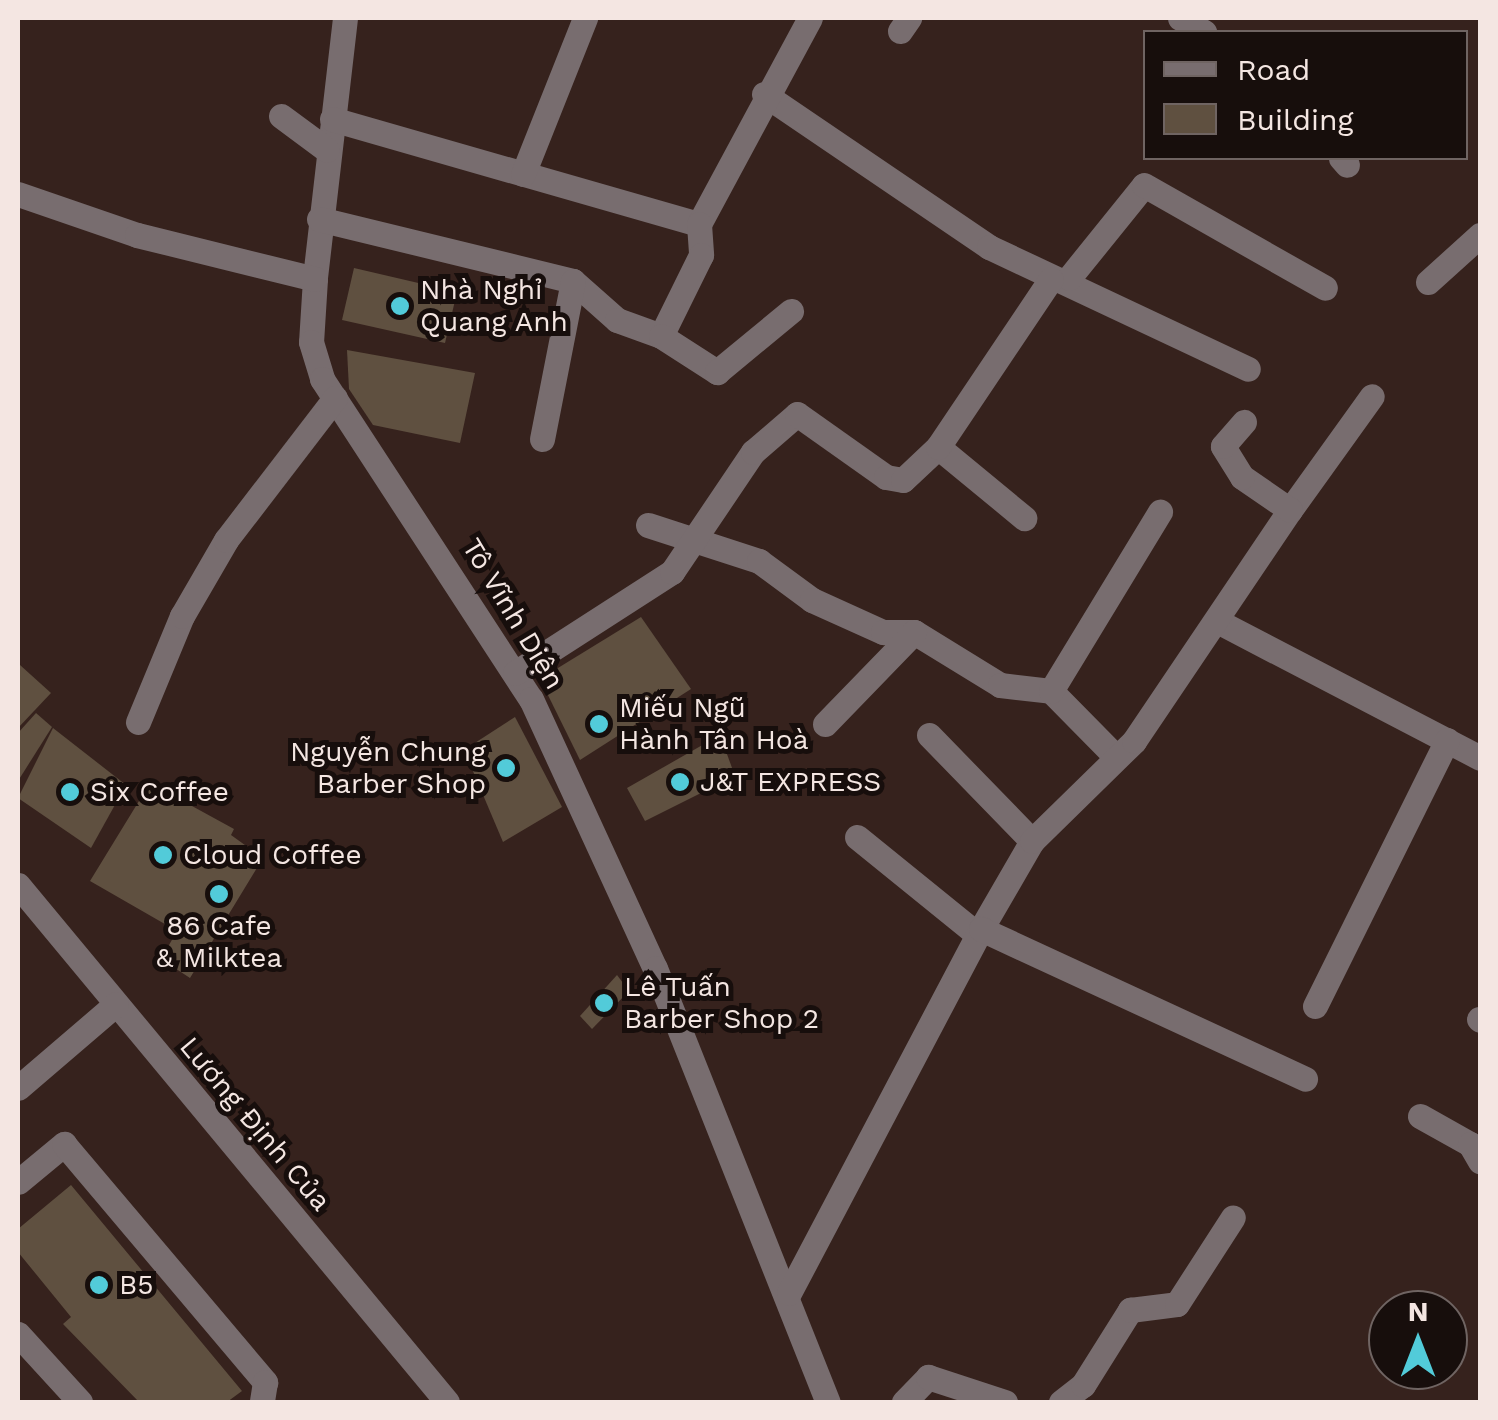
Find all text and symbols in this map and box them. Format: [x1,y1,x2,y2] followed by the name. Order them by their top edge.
[1143,30,1468,160] legend
[1237,52,1310,87] text: Road
[1237,102,1354,137] text: Building
[420,273,569,339] place label: Nhà Nghỉ Quang Anh
[389,295,411,317] marker: Nhà Nghỉ Quang Anh
[455,532,571,696] street label: Tô Vĩnh Diện
[619,691,809,757] place label: Miếu Ngũ Hành Tân Hoà
[588,713,610,735] marker: Miếu Ngũ Hành Tân Hoà
[290,735,486,801] place label: Nguyễn Chung Barber Shop
[495,757,517,779] marker: Nguyễn Chung Barber Shop
[700,765,882,799] place label: J&T EXPRESS
[669,771,691,793] marker: J&T EXPRESS
[90,775,229,809] place label: Six Coffee
[59,781,81,803] marker: Six Coffee
[183,838,362,872] place label: Cloud Coffee
[152,844,174,866] marker: Cloud Coffee
[208,883,230,905] marker: 86 Cafe & Milktea
[156,909,282,975] place label: 86 Cafe & Milktea
[624,970,820,1036] place label: Lê Tuấn Barber Shop 2
[593,992,615,1014] marker: Lê Tuấn Barber Shop 2
[172,1030,338,1218] street label: Lương Định Của
[119,1268,154,1302] place label: B5
[88,1274,110,1296] marker: B5
[1368,1290,1468,1390] north arrow
[1408,1295,1428,1328] text: N

